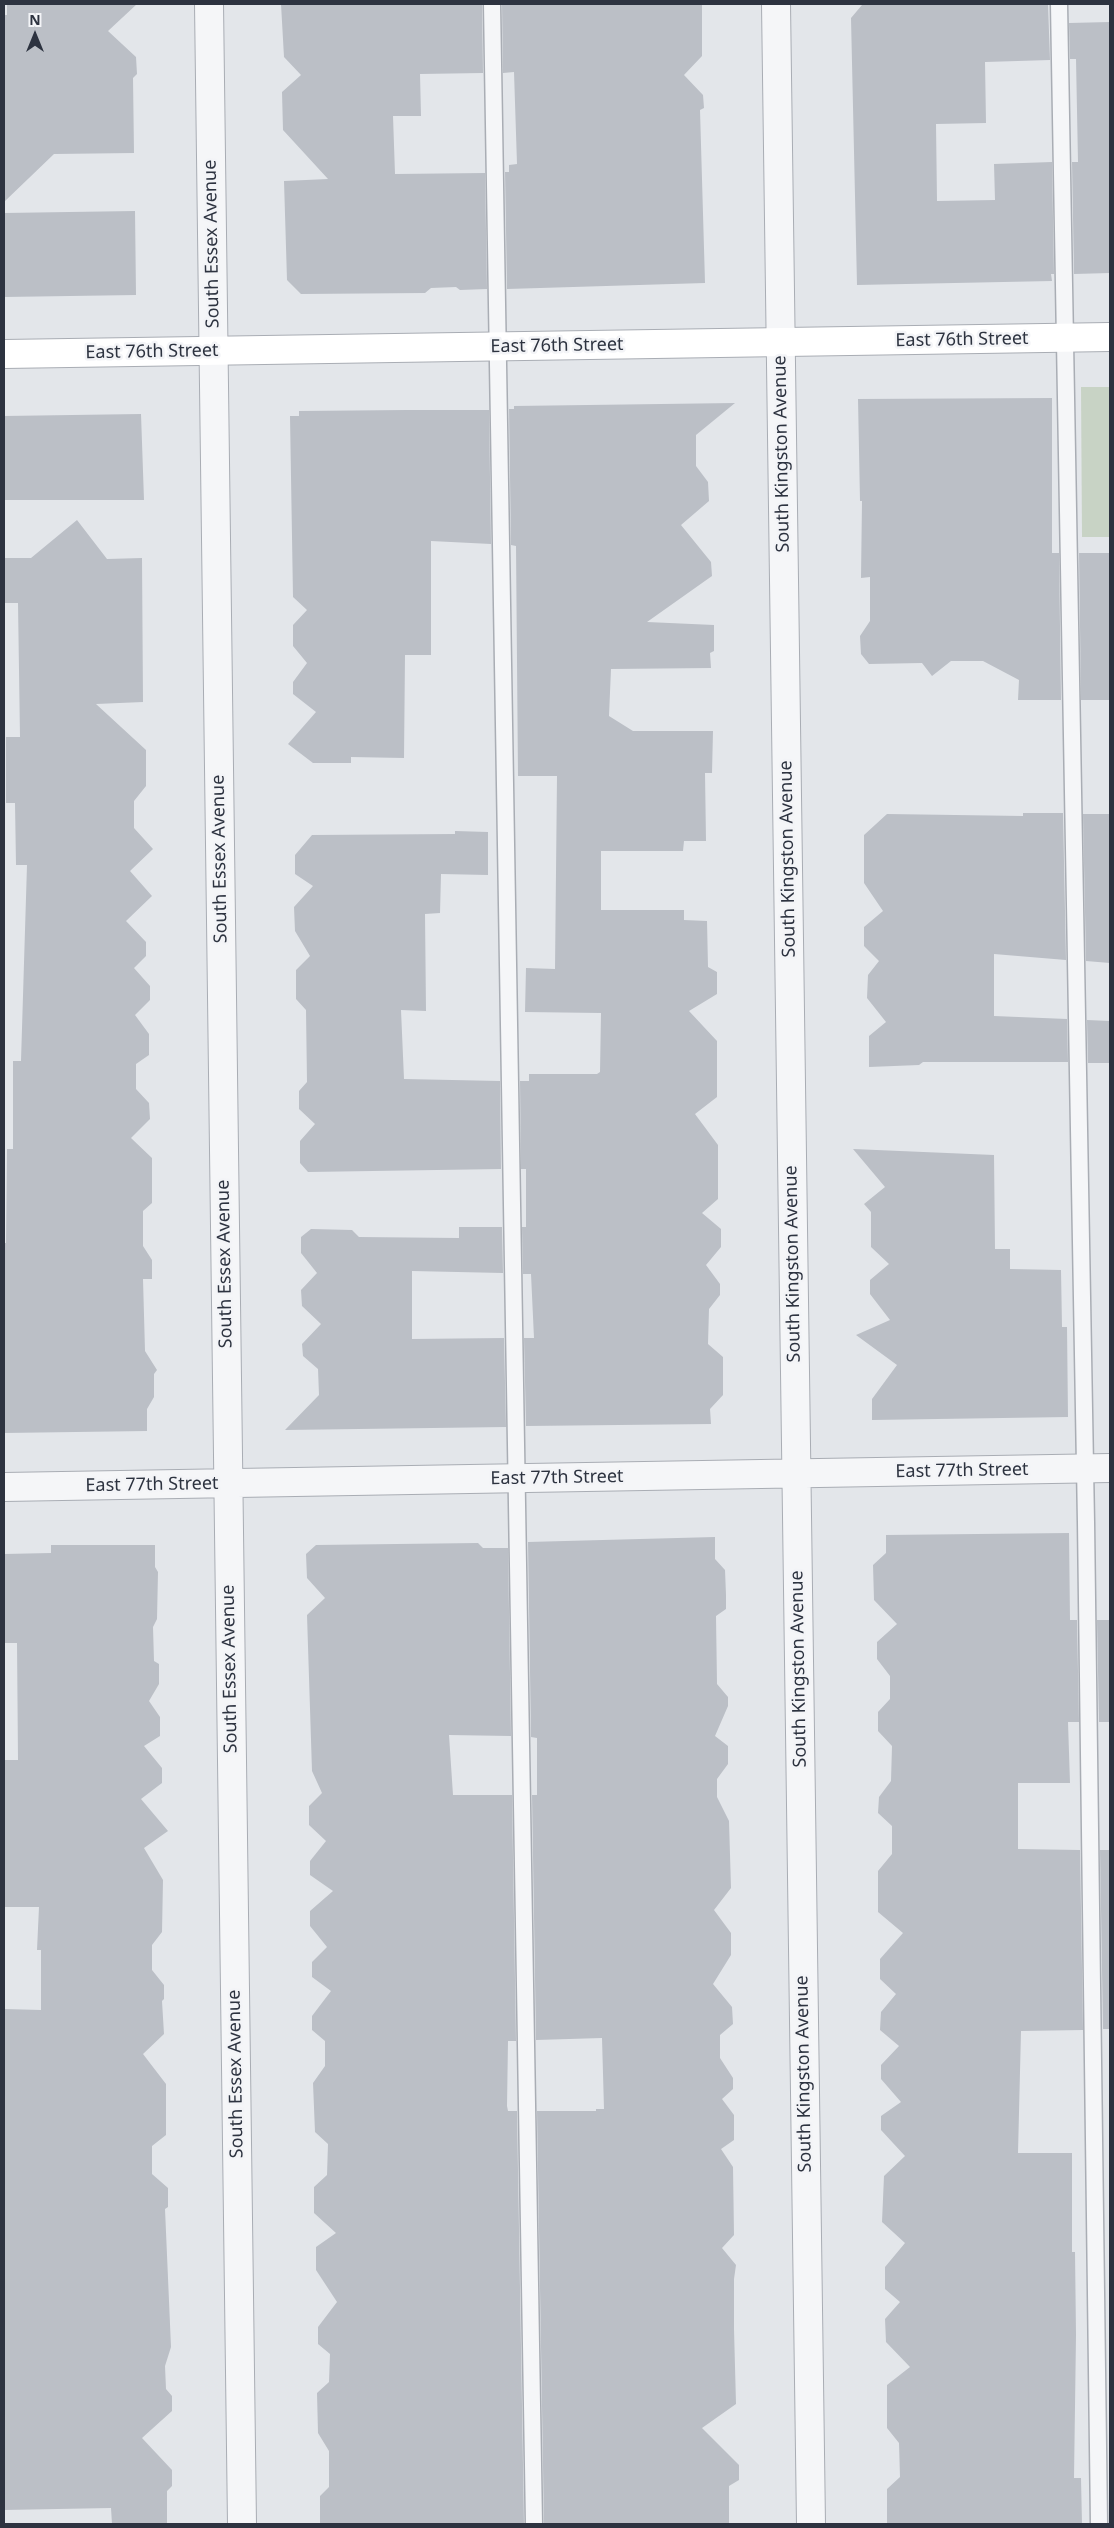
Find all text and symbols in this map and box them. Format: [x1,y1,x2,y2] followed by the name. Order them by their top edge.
[10,10,60,60] north arrow
[29,10,41,29] text: N
[200,160,224,328] street label: South Essex Avenue
[895,328,1029,352] street label: East 76th Street
[490,334,624,358] street label: East 76th Street
[85,340,219,364] street label: East 76th Street
[769,355,795,553] street label: South Kingston Avenue
[775,760,801,958] street label: South Kingston Avenue
[208,775,232,943] street label: South Essex Avenue
[780,1165,806,1363] street label: South Kingston Avenue
[213,1180,237,1348] street label: South Essex Avenue
[895,1459,1029,1483] street label: East 77th Street
[490,1466,624,1490] street label: East 77th Street
[85,1473,219,1497] street label: East 77th Street
[786,1570,812,1768] street label: South Kingston Avenue
[218,1585,242,1753] street label: South Essex Avenue
[791,1975,817,2173] street label: South Kingston Avenue
[224,1990,248,2158] street label: South Essex Avenue

